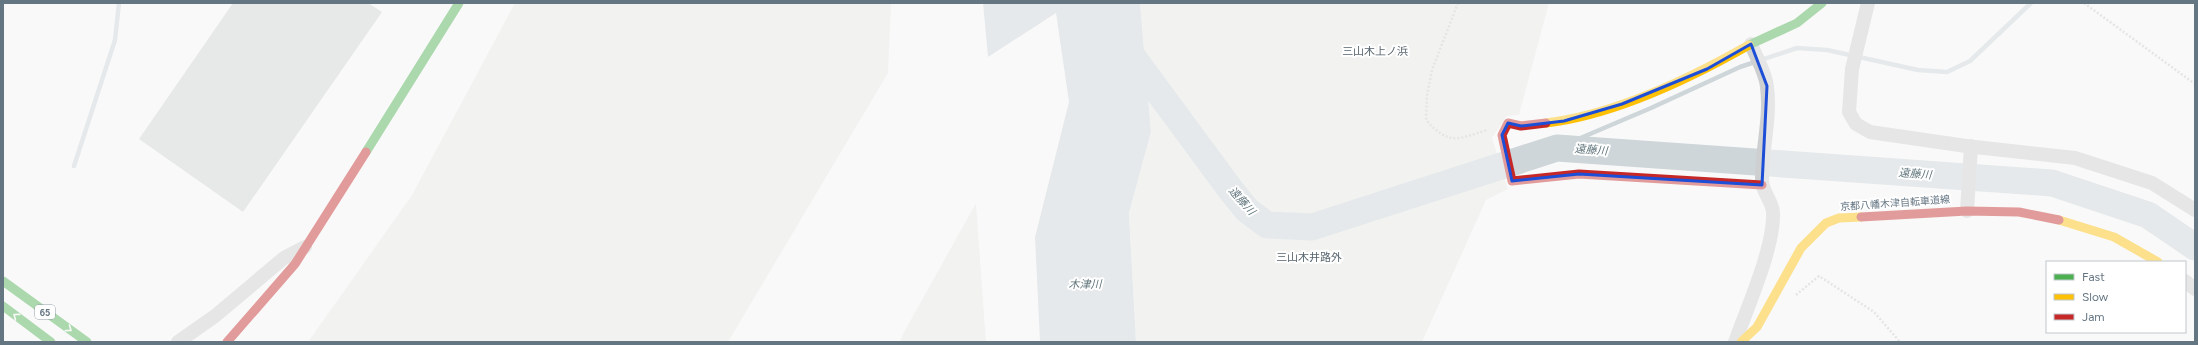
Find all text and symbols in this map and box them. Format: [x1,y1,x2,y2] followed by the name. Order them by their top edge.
[1342,45,1408,58] district label: 三山木上ノ浜
[1574,142,1609,158] water label: 遠藤川
[1898,166,1933,182] water label: 遠藤川
[1226,184,1259,218] water label: 遠藤川
[1840,193,1950,213] street label: 京都八幡木津自転車道線
[1276,251,1342,264] district label: 三山木井路外
[2046,261,2186,333] legend
[2082,270,2105,284] text: Fast
[1069,278,1102,291] water label: 木津川
[2082,290,2109,304] text: Slow
[35,305,55,319] road number: 65
[2082,310,2105,324] text: Jam
[13,314,20,321] one-way arrow
[64,324,71,331] one-way arrow

